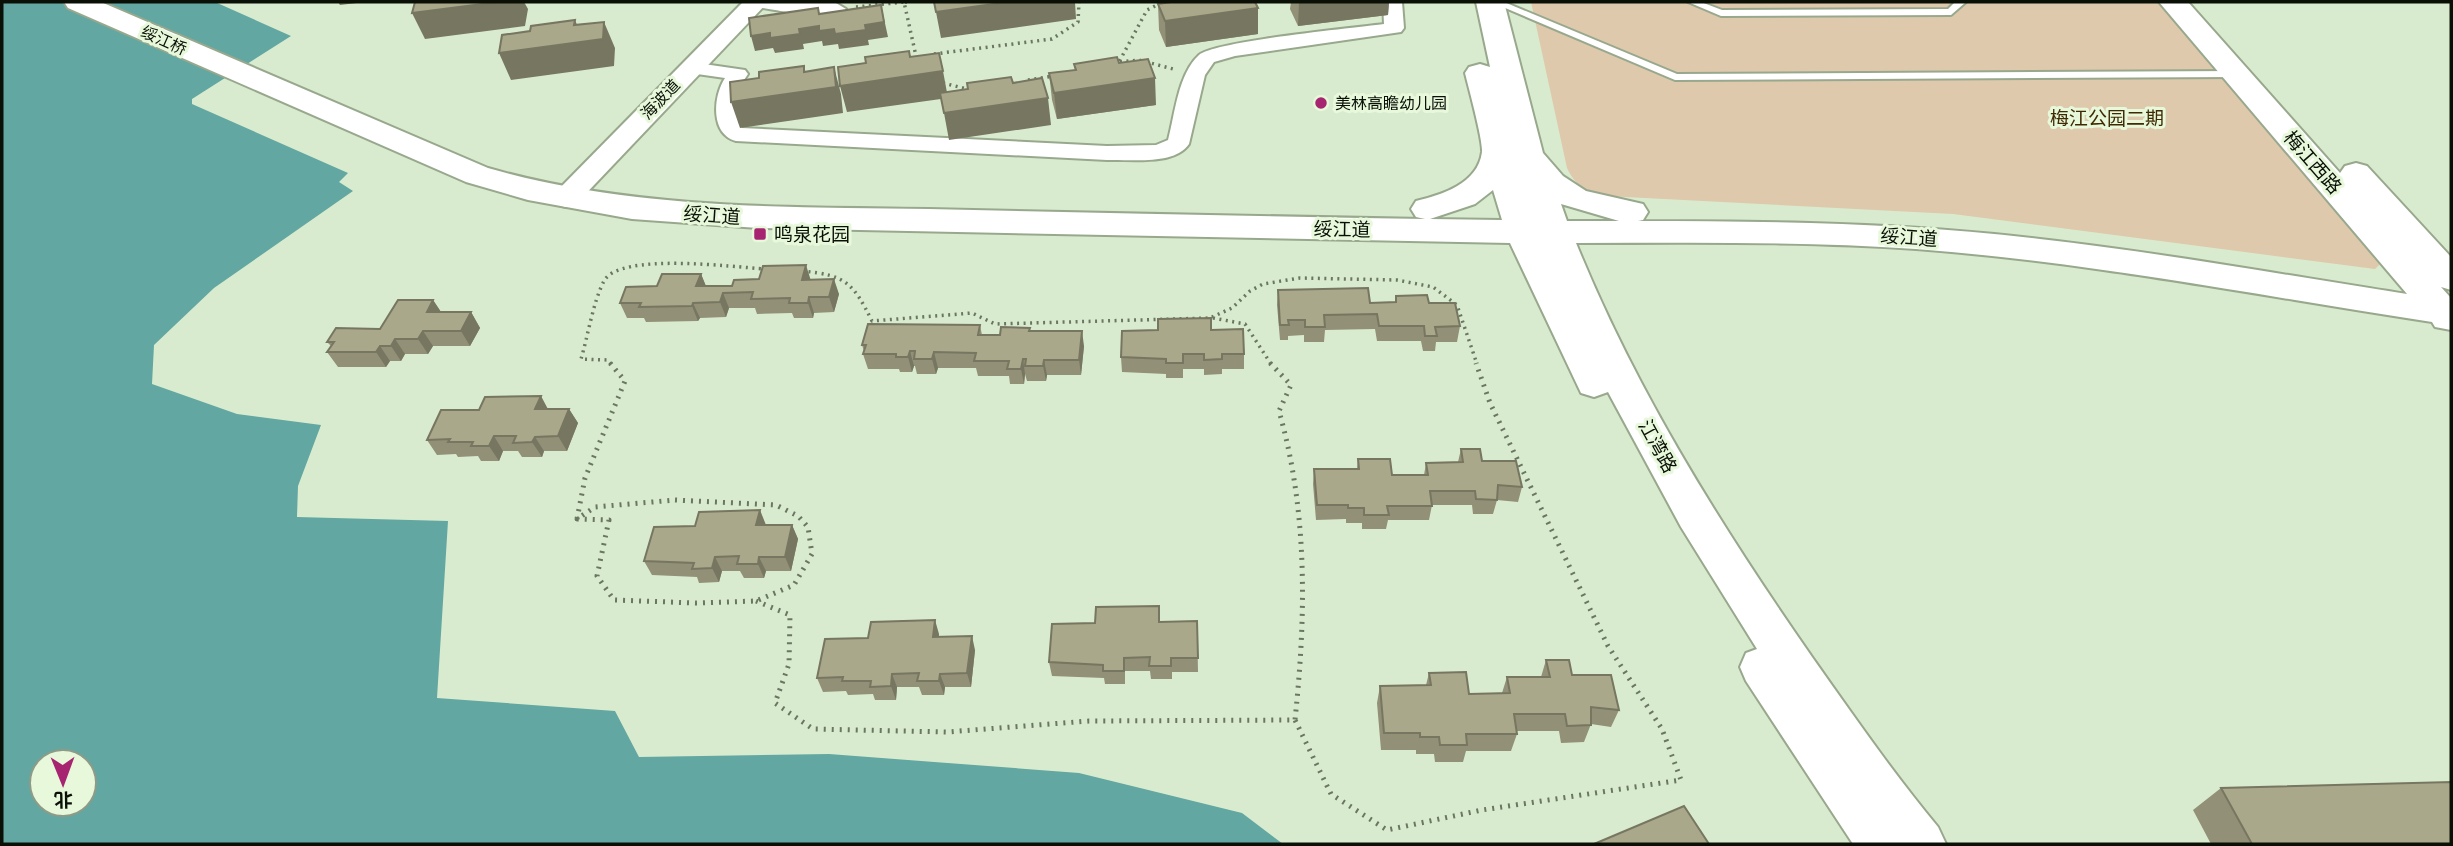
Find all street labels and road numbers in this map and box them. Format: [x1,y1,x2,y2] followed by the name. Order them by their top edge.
[138,22,190,59] street label: 绥江桥
[637,75,684,123] street label: 海波道
[2279,127,2345,199] street label: 梅江西路
[683,203,741,229] street label: 绥江道
[1313,219,1371,241] street label: 绥江道
[1880,225,1938,251] street label: 绥江道
[1634,416,1681,477] street label: 江湾路

